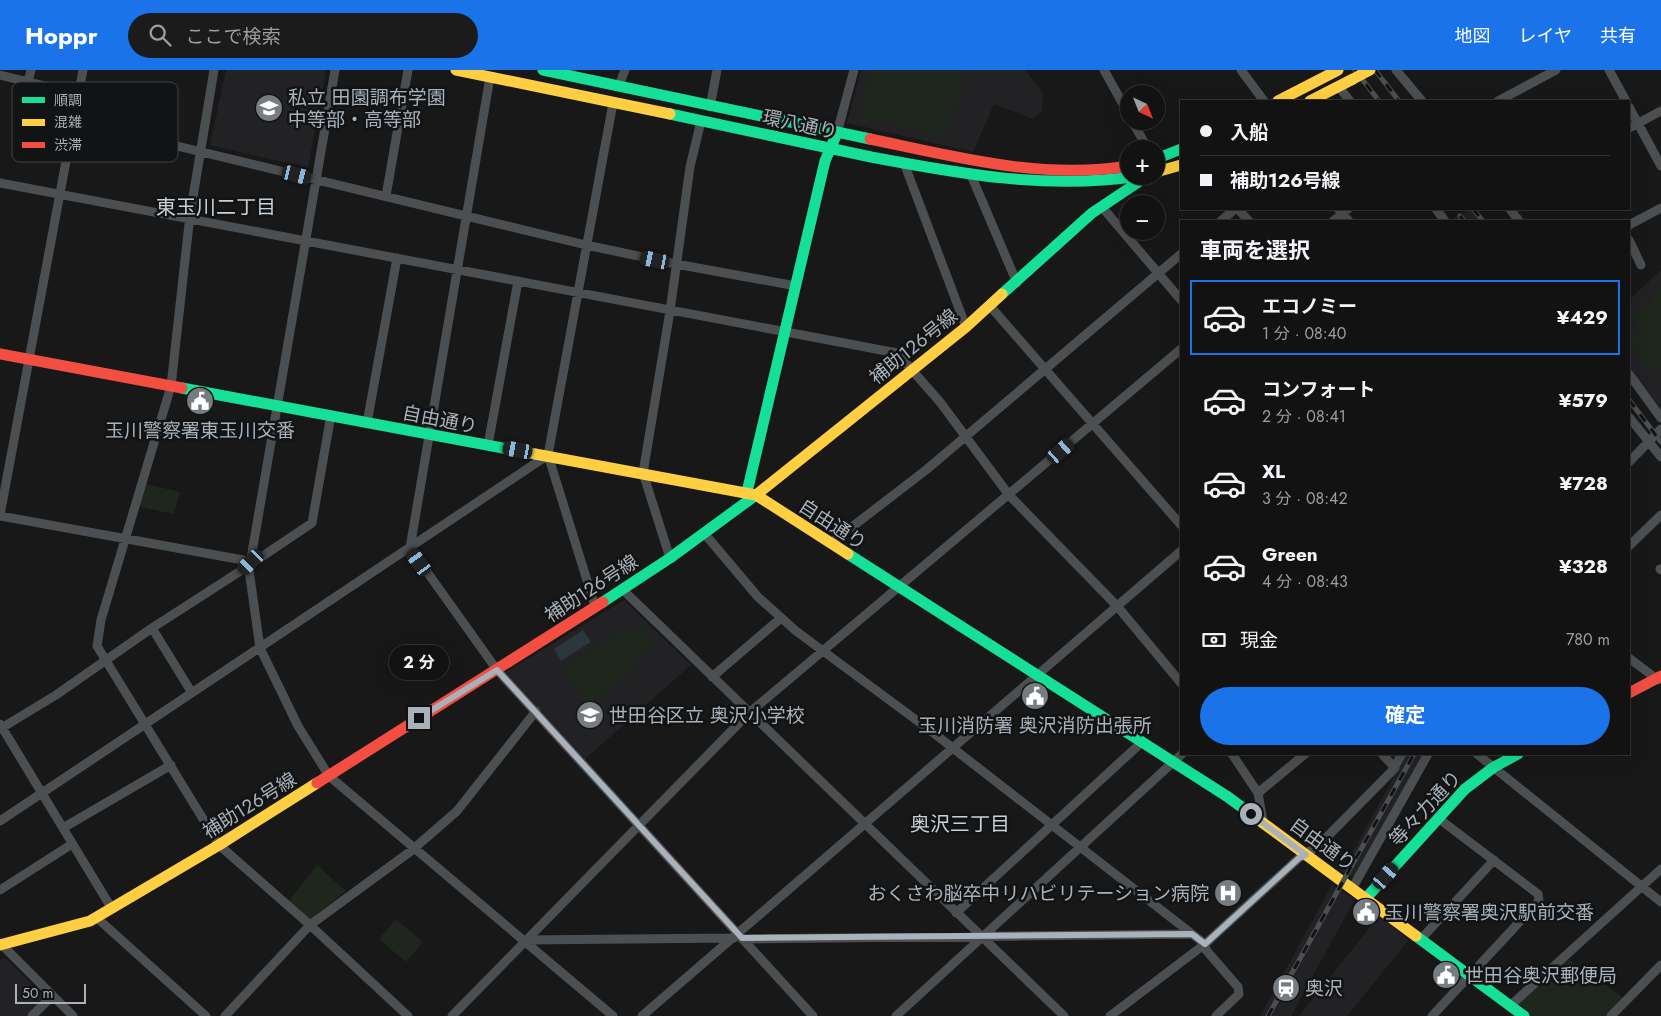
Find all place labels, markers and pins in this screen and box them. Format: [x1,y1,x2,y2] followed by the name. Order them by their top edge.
[288,84,446,133] place label: 私立 田園調布学園 中等部・高等部
[254,93,284,123] school or university icon: 私立 田園調布学園 中等部・高等部
[185,386,215,416] public building icon: 玉川警察署東玉川交番
[105,417,295,444] place label: 玉川警察署東玉川交番
[1020,681,1050,711] public building icon: 玉川消防署 奥沢消防出張所
[575,700,605,730] school or university icon: 世田谷区立 奥沢小学校
[609,702,805,729] place label: 世田谷区立 奥沢小学校
[918,712,1152,739] place label: 玉川消防署 奥沢消防出張所
[1213,878,1243,908] hospital icon: おくさわ脳卒中リハビリテーション病院
[867,880,1209,907] place label: おくさわ脳卒中リハビリテーション病院
[1351,897,1381,927] public building icon: 玉川警察署奥沢駅前交番
[1385,899,1594,926] place label: 玉川警察署奥沢駅前交番
[1431,960,1461,990] public building icon: 世田谷奥沢郵便局
[1465,962,1617,989] place label: 世田谷奥沢郵便局
[1271,973,1301,1003] station icon: 奥沢
[1305,975,1343,1002] place label: 奥沢

